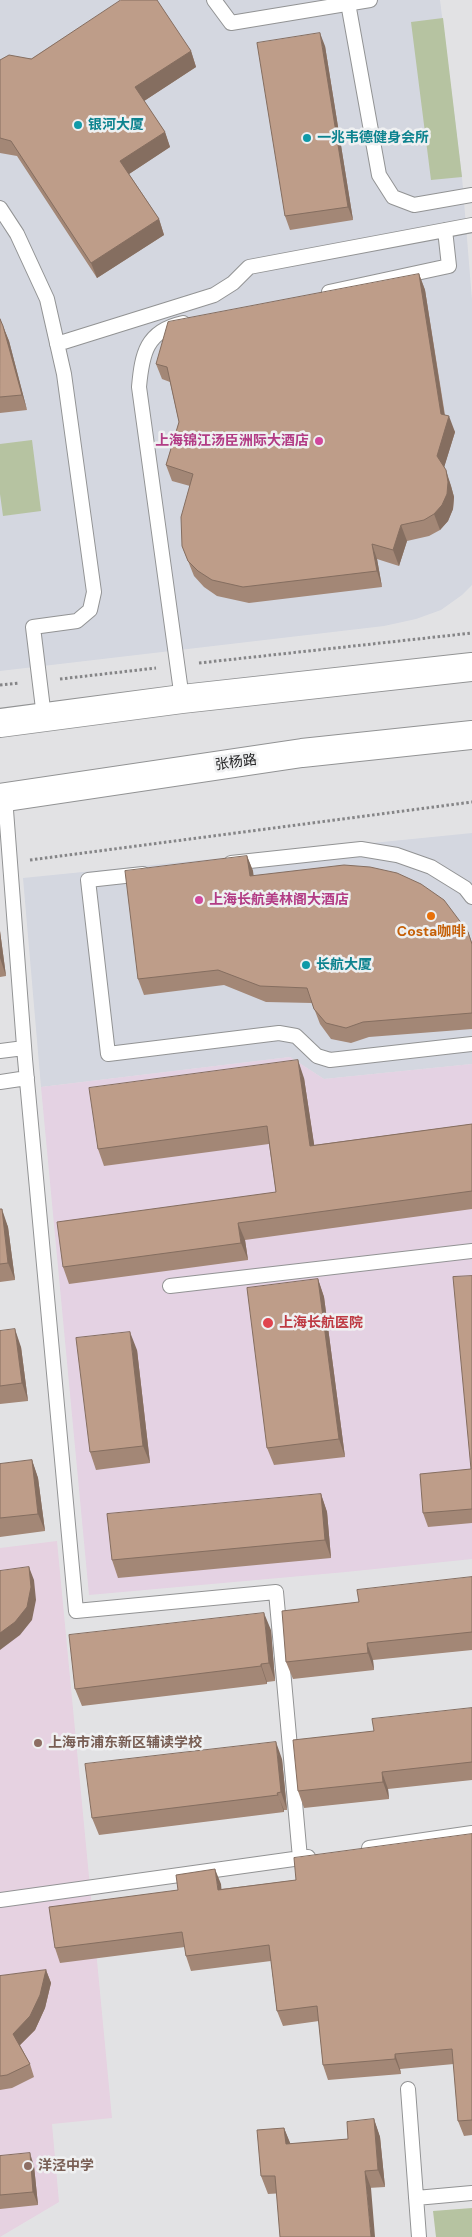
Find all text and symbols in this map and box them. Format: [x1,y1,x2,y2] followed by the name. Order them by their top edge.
[88,117,144,133] place label: 银河大厦
[72,119,84,131] marker: 银河大厦
[317,130,429,146] place label: 一兆韦德健身会所
[301,132,313,144] marker: 一兆韦德健身会所
[155,433,309,449] place label: 上海锦江汤臣洲际大酒店
[313,435,325,447] marker: 上海锦江汤臣洲际大酒店
[214,752,258,774] street label: 张杨路
[209,892,349,908] place label: 上海长航美林阁大酒店
[193,894,205,906] marker: 上海长航美林阁大酒店
[425,910,437,922] marker: Costa咖啡
[397,924,465,940] place label: Costa咖啡
[316,957,372,973] place label: 长航大厦
[300,959,312,971] marker: 长航大厦
[279,1315,363,1331] place label: 上海长航医院
[261,1316,275,1330] marker: 上海长航医院
[48,1735,202,1751] place label: 上海市浦东新区辅读学校
[32,1737,44,1749] marker: 上海市浦东新区辅读学校
[38,2158,94,2174] place label: 洋泾中学
[22,2160,34,2172] marker: 洋泾中学

